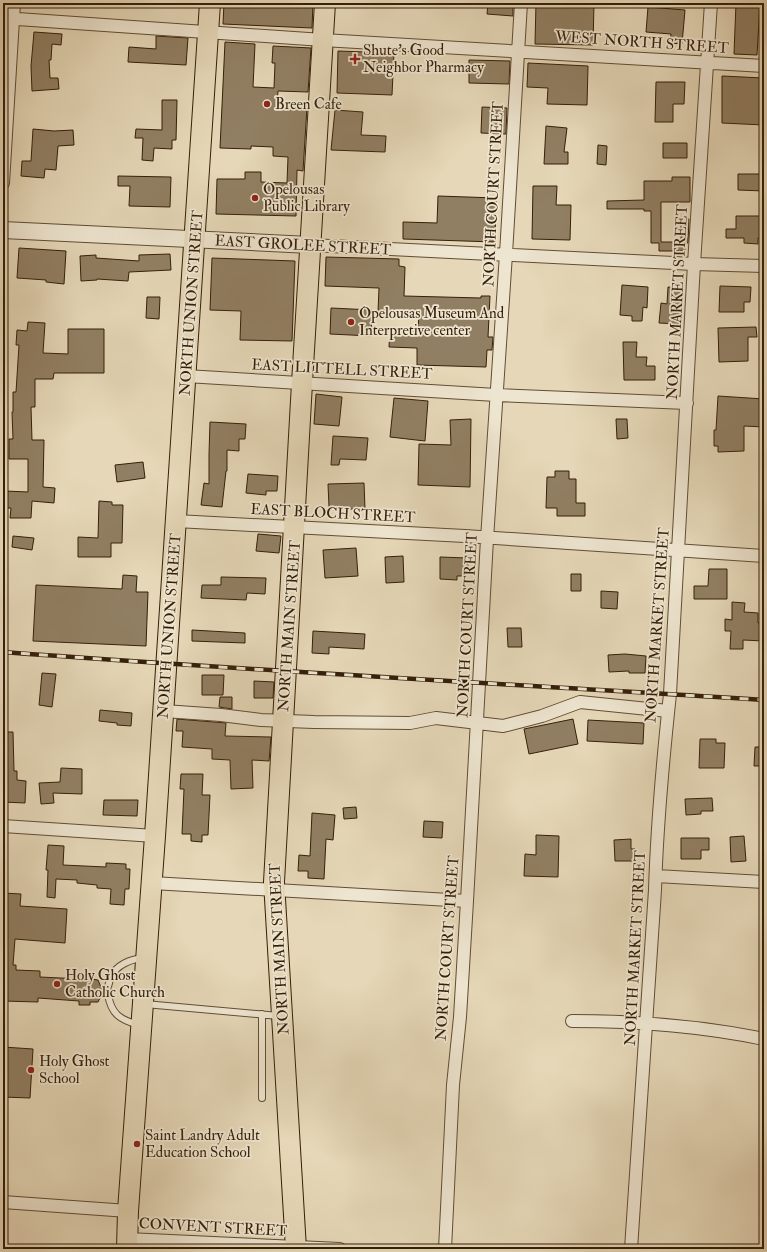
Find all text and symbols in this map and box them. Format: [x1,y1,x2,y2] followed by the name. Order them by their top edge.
[554,27,729,58] street label: WEST NORTH STREET
[363,41,484,77] place label: Shute's Good Neighbor Pharmacy
[350,54,360,64] marker: Shute's Good Neighbor Pharmacy
[275,95,342,114] place label: Breen Cafe
[262,99,272,109] marker: Breen Cafe
[479,101,508,287] street label: NORTH COURT STREET
[263,180,350,216] place label: Opelousas Public Library
[250,193,260,203] marker: Opelousas Public Library
[663,204,692,400] street label: NORTH MARKET STREET
[176,210,207,396] street label: NORTH UNION STREET
[214,231,392,260] street label: EAST GROLEE STREET
[359,304,505,341] place label: Opelousas Museum And Interpretive center
[346,317,356,327] marker: Opelousas Museum And Interpretive center
[251,355,433,384] street label: EAST LITTELL STREET
[250,500,416,527] street label: EAST BLOCH STREET
[641,527,674,723] street label: NORTH MARKET STREET
[453,532,482,718] street label: NORTH COURT STREET
[154,533,185,719] street label: NORTH UNION STREET
[274,540,305,712] street label: NORTH MAIN STREET
[621,850,650,1046] street label: NORTH MARKET STREET
[432,855,463,1041] street label: NORTH COURT STREET
[266,863,293,1035] street label: NORTH MAIN STREET
[65,966,165,1002] place label: Holy Ghost Catholic Church
[52,979,62,989] marker: Holy Ghost Catholic Church
[39,1052,110,1088] place label: Holy Ghost School
[26,1065,36,1075] marker: Holy Ghost School
[145,1126,260,1162] place label: Saint Landry Adult Education School
[132,1139,142,1149] marker: Saint Landry Adult Education School
[138,1214,288,1241] street label: CONVENT STREET

